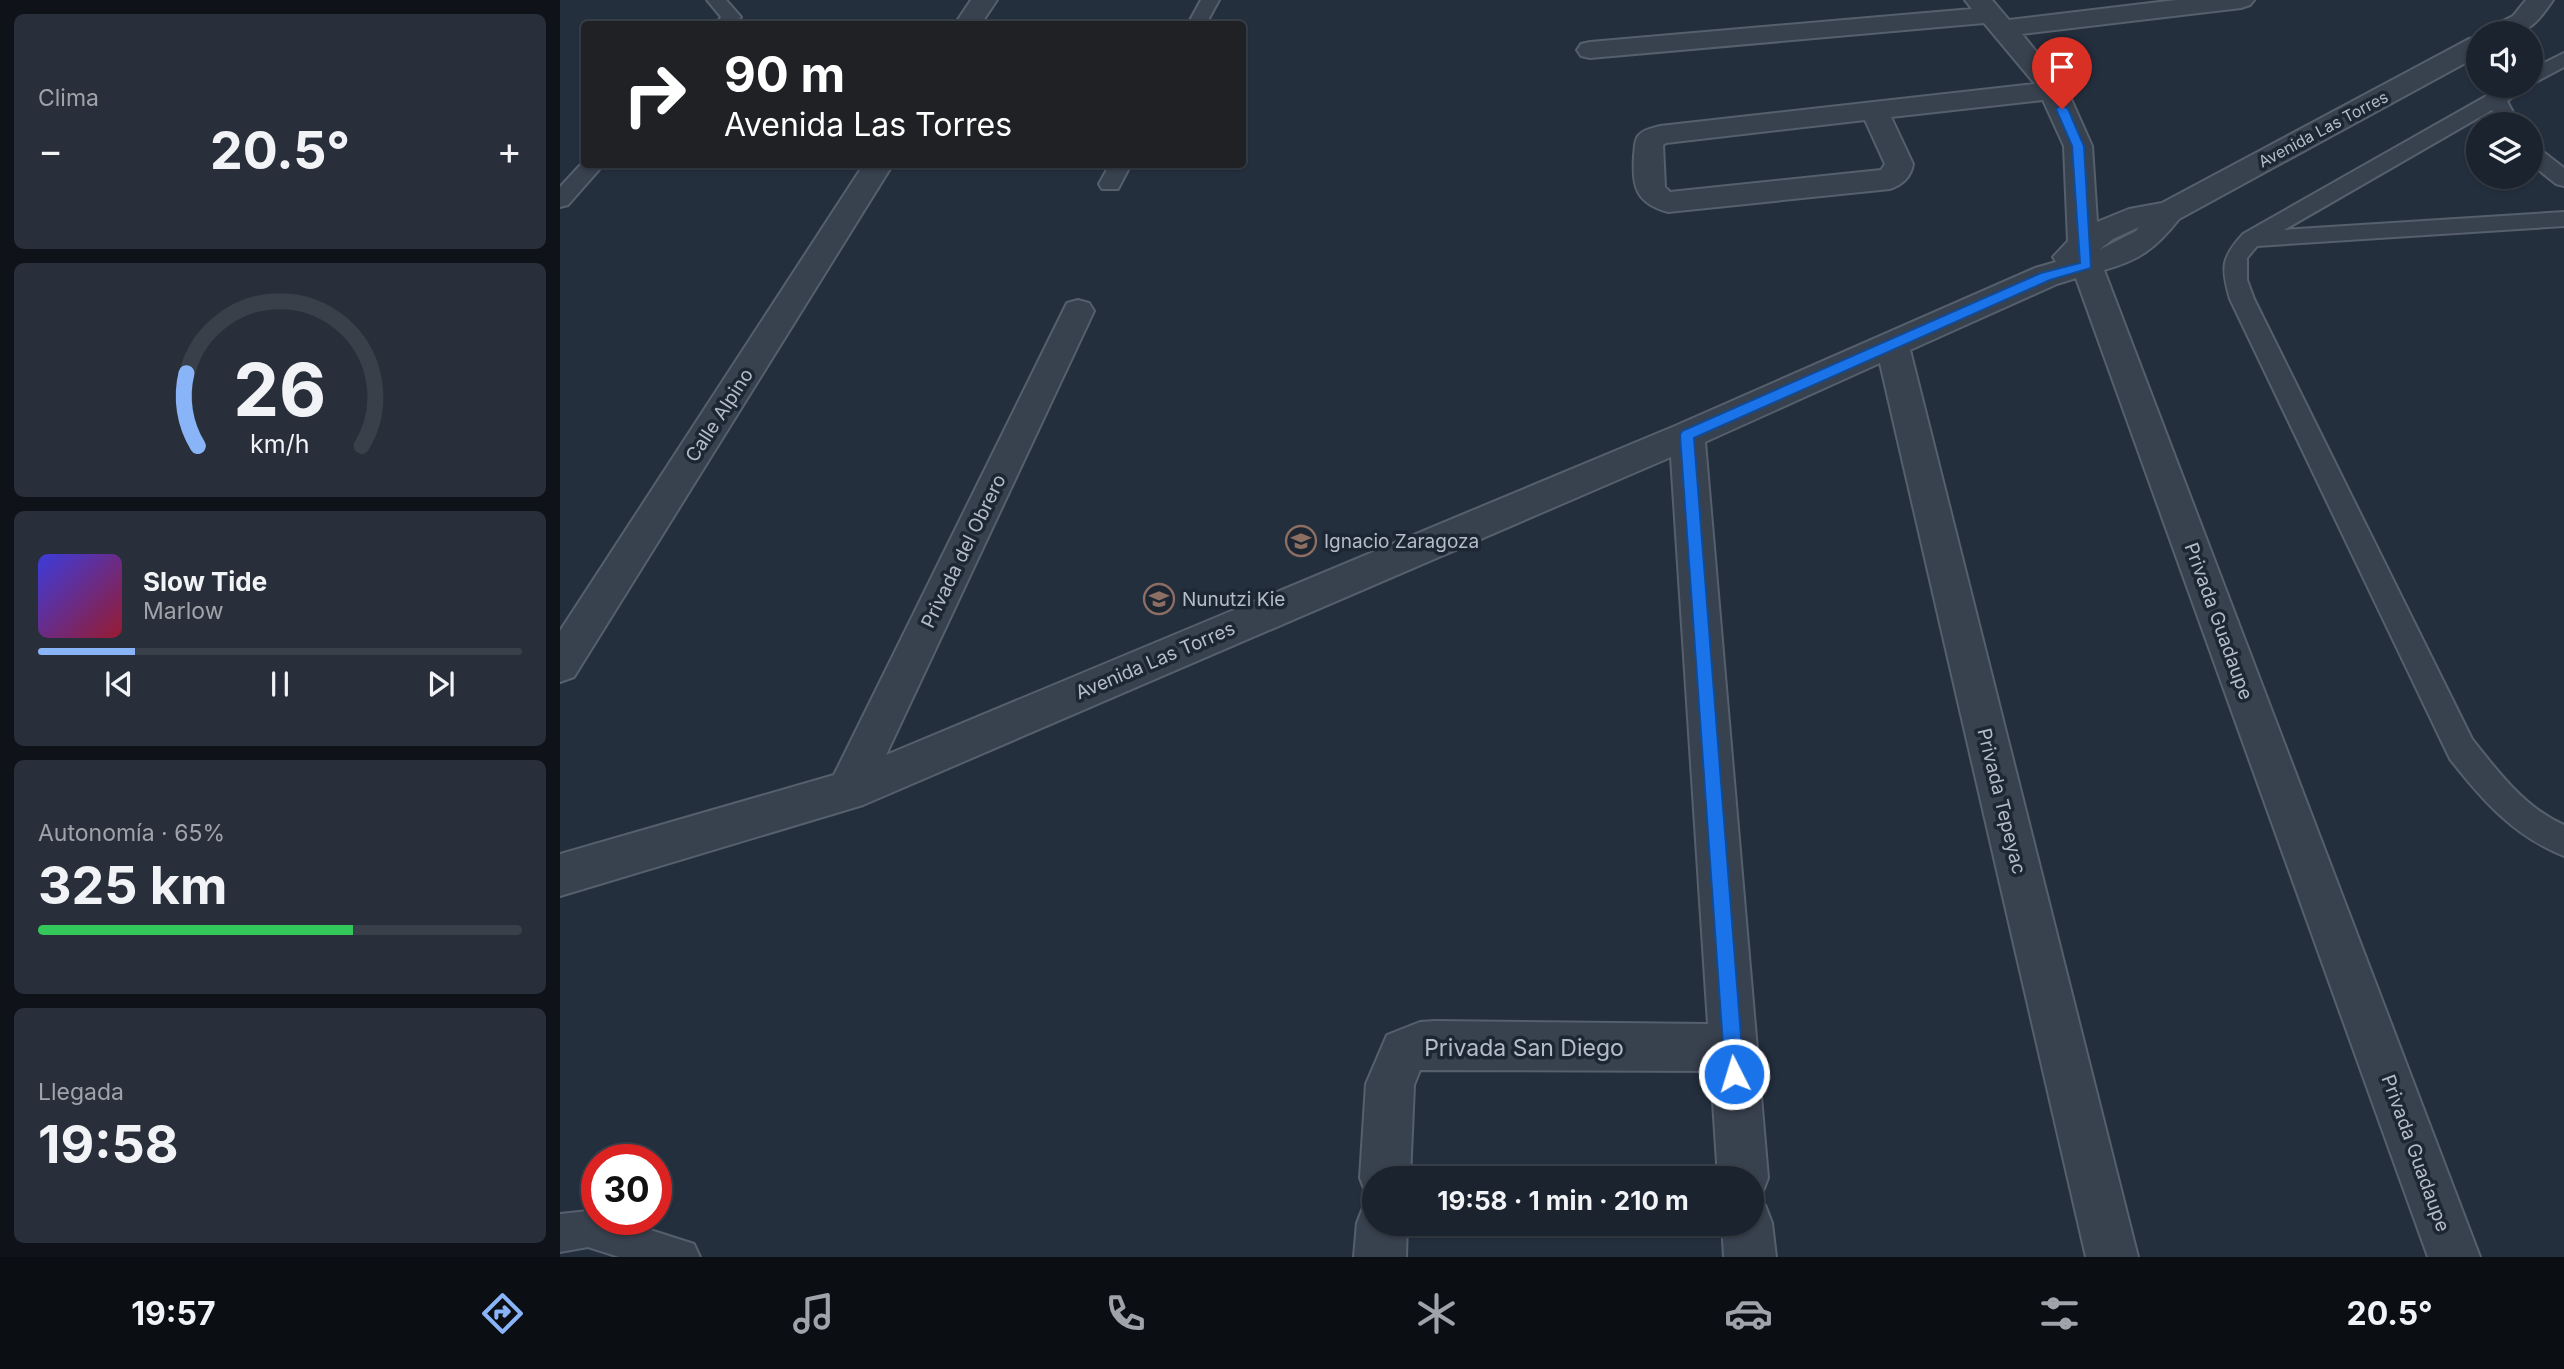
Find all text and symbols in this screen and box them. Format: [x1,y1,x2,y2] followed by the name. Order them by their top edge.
[2466,21,2543,189] map controls
[2466,21,2543,98] button: sound
[2032,37,2092,109] pin
[724,45,845,104] text: 90 m
[2043,48,2081,86] icon: arrive
[609,49,700,140] icon: right
[38,84,99,112] text: Clima
[2255,86,2391,172] street label: Avenida Las Torres
[724,105,1012,144] text: Avenida Las Torres
[2466,112,2543,189] button: layers
[210,119,350,182] text: 20.5°
[38,127,63,173] text: −
[497,127,522,173] text: +
[233,345,327,434] text: 26
[681,364,758,466] street label: Calle Alpino
[250,429,310,459] text: km/h
[916,471,1011,632] street label: Privada del Obrero
[1284,524,1318,558] school or university icon: Ignacio Zaragoza
[1324,530,1479,553] place label: Ignacio Zaragoza
[2179,540,2258,703] street label: Privada Guadaupe
[143,566,267,597] text: Slow Tide
[1142,582,1176,616] school or university icon: Nunutzi Kie
[1182,588,1285,611] place label: Nunutzi Kie
[143,597,223,625] text: Marlow
[1072,616,1238,704] street label: Avenida Las Torres
[100,665,138,703] icon: previous
[261,665,299,703] icon: pause
[422,665,460,703] icon: next
[1972,726,2031,876] street label: Privada Tepeyac
[38,819,225,847] text: Autonomía · 65%
[38,854,228,917] text: 325 km
[1424,1034,1624,1062] street label: Privada San Diego
[1697,1037,1771,1111] position arrow
[2376,1072,2455,1235] street label: Privada Guadaupe
[38,1078,124,1106] text: Llegada
[38,1113,179,1176] text: 19:58
[581,1144,672,1235] speed limit sign: 30
[1437,1185,1689,1216] text: 19:58 · 1 min · 210 m
[478,1289,527,1338] icon: directions
[789,1289,838,1338] icon: music
[1101,1289,1150,1338] icon: phone
[1412,1289,1461,1338] icon: climate
[1724,1289,1773,1338] icon: car
[2035,1289,2084,1338] icon: filters
[131,1294,216,1333] text: 19:57
[2346,1294,2433,1333] text: 20.5°

